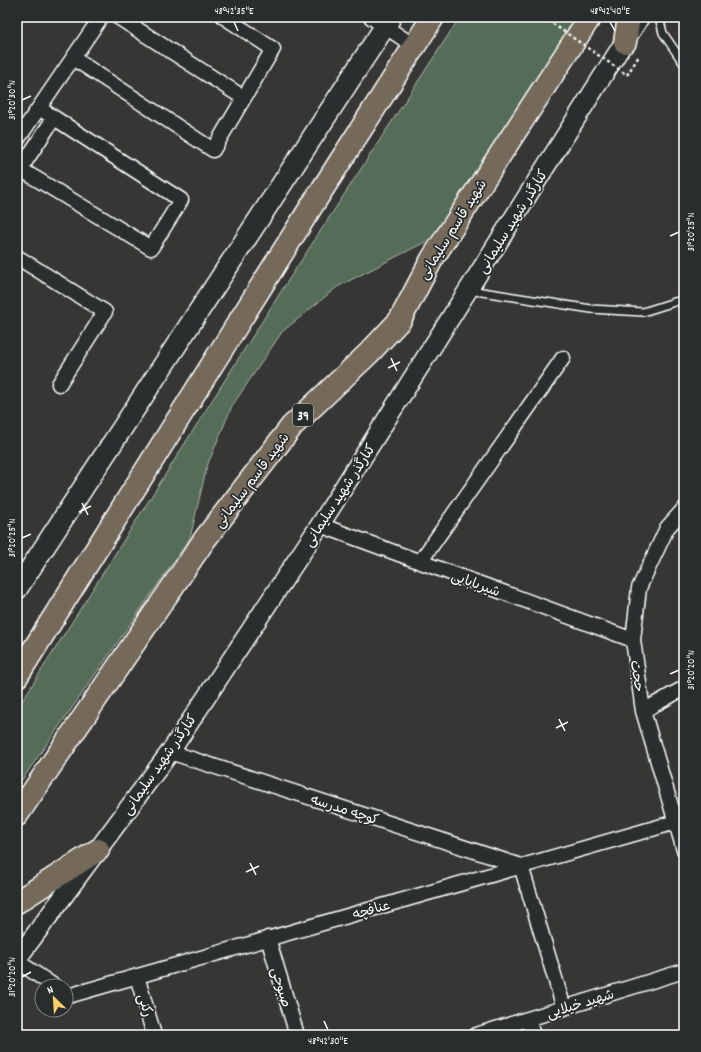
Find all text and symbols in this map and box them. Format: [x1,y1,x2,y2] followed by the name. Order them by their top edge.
[214,5,254,19] text: 48°42'35"E
[590,5,630,19] text: 48°42'40"E
[6,80,20,120] text: 31°20'30"N
[474,166,554,278] street label: کنارگذر شهید سلیمانی
[415,176,493,284] street label: شهید قاسم سلیمانی
[685,212,699,252] text: 31°20'25"N
[293,404,313,426] road number: 39
[210,429,295,533] street label: شهید قاسم سلیمانی
[300,441,382,552] street label: کنارگذر شهید سلیمانی
[6,518,20,558] text: 31°20'25"N
[448,567,503,603] street label: شیربابایی
[685,650,699,690] text: 31°20'20"N
[624,659,648,694] street label: حجت
[118,711,203,820] street label: کنارگذر شهید سلیمانی
[308,791,381,831] street label: کوچه مدرسه
[350,896,393,926] street label: عنافچه
[6,957,20,997] text: 31°20'20"N
[265,965,295,1010] street label: صبوحی
[34,978,74,1018] north arrow
[45,982,57,999] text: N
[544,985,617,1025] street label: شهید خیلایی
[131,992,157,1020] street label: رکنی
[308,1035,348,1049] text: 48°42'30"E

